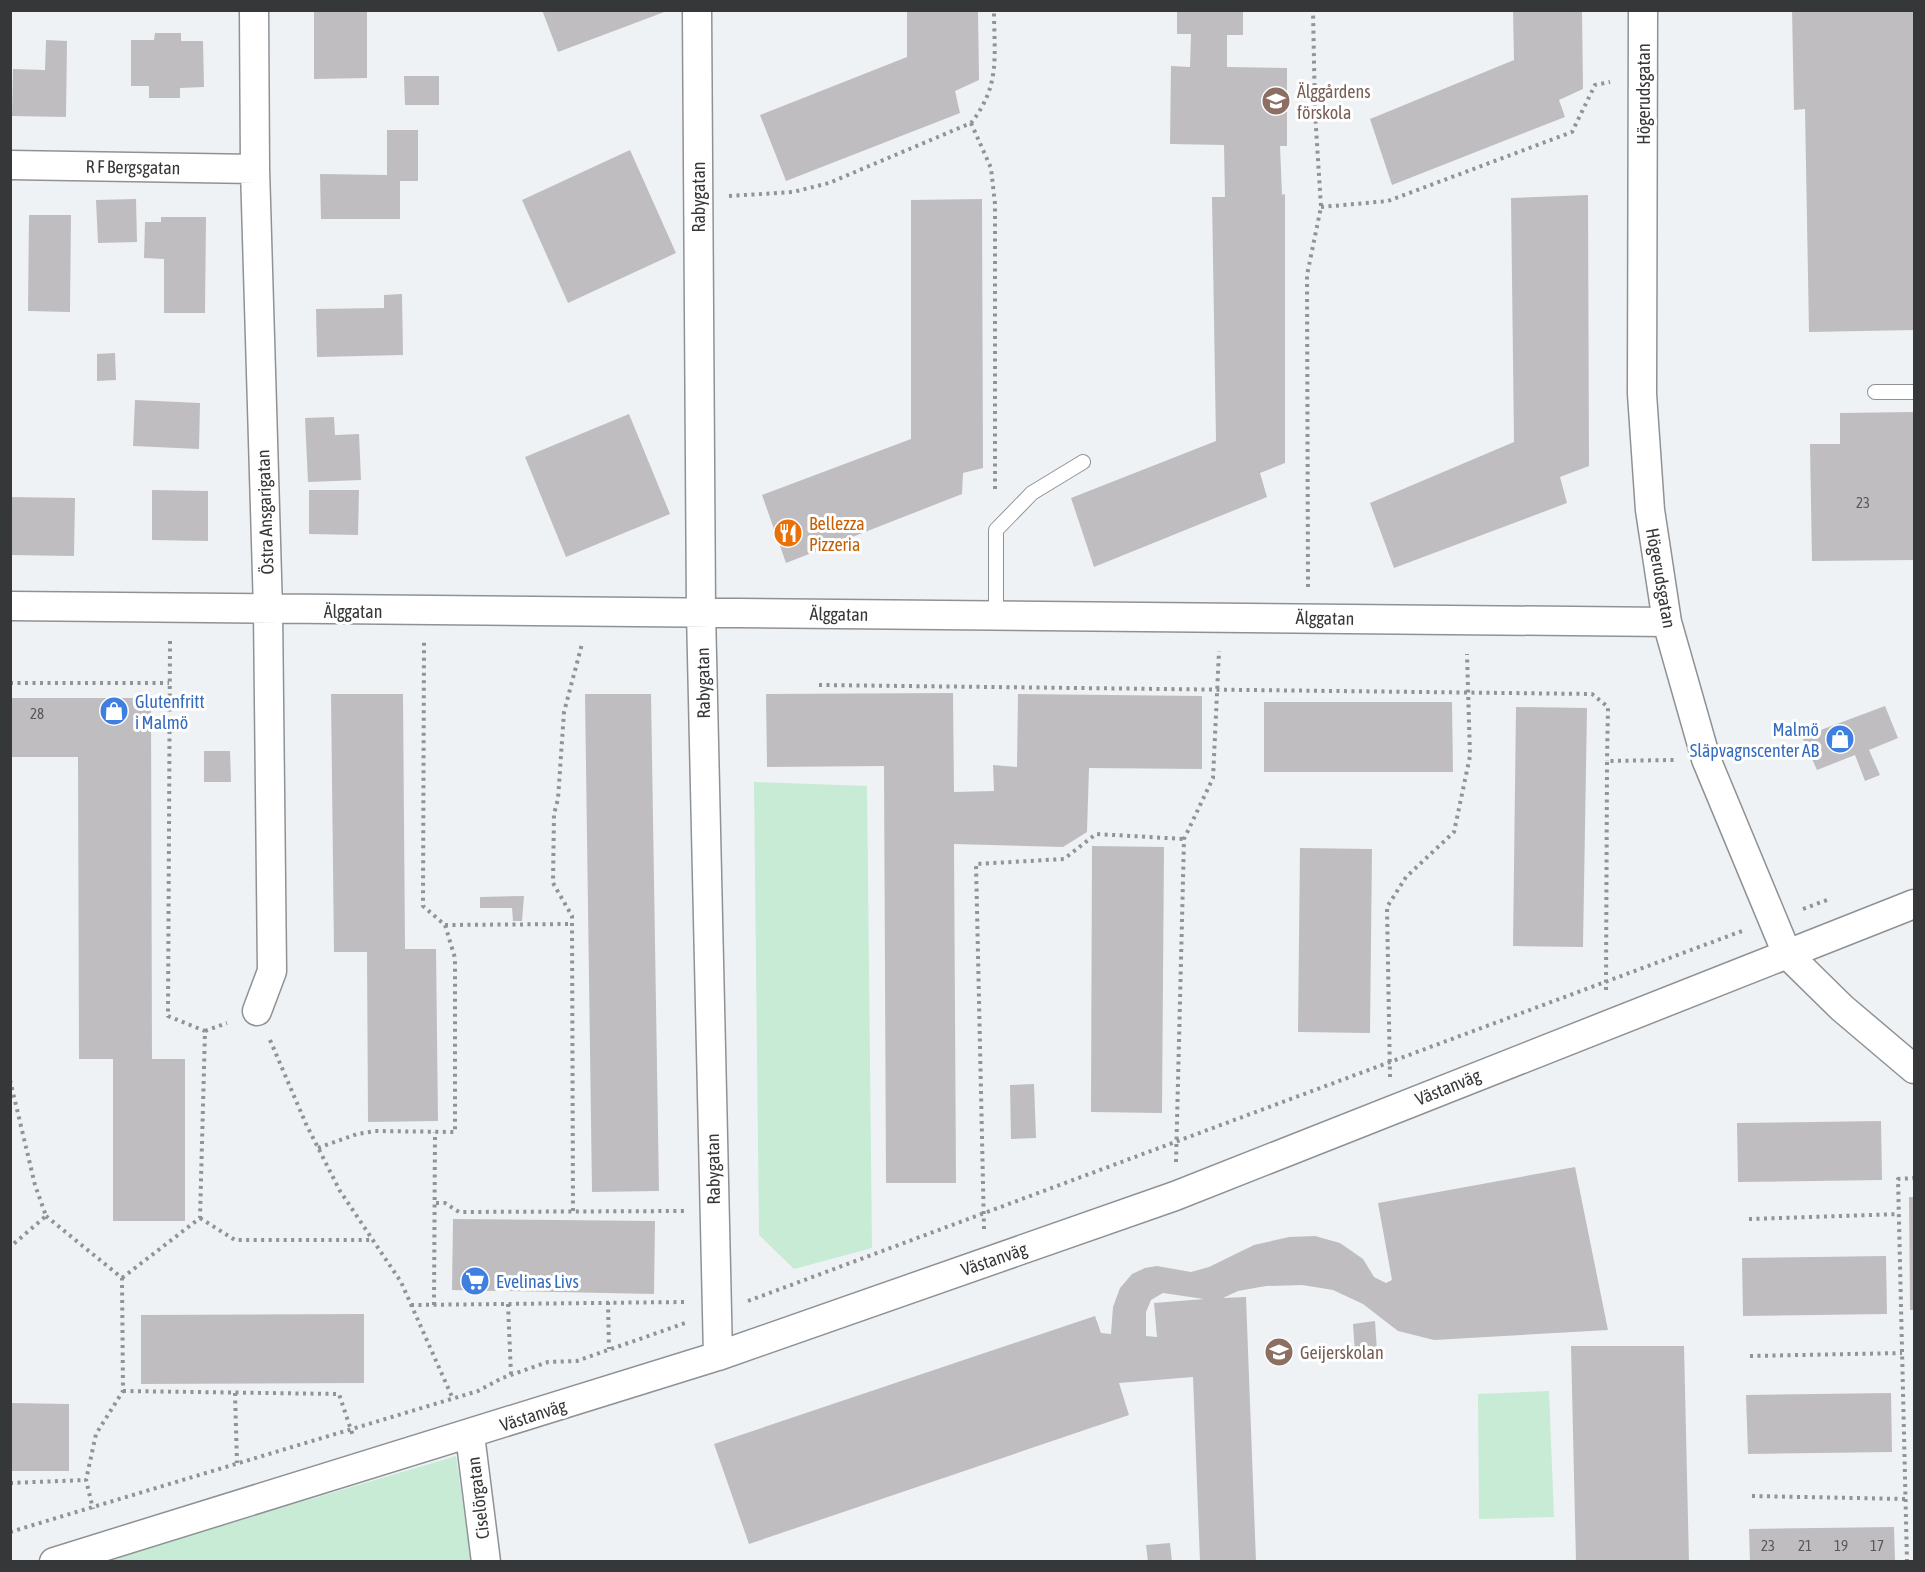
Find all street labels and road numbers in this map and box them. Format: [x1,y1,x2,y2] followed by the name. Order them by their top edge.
[1633,43,1654,145] street label: Högerudsgatan
[85,156,181,178] street label: R F Bergsgatan
[688,161,709,233] street label: Rabygatan
[252,449,278,575] street label: Östra Ansgarigatan
[1642,526,1680,630] street label: Högerudsgatan
[324,601,382,622] street label: Älggatan
[809,603,869,625] street label: Älggatan
[1295,607,1355,629] street label: Älggatan
[692,647,714,719] street label: Rabygatan
[1412,1064,1484,1110] street label: Västanväg
[702,1133,724,1205] street label: Rabygatan
[958,1238,1030,1280] street label: Västanväg
[497,1394,569,1436] street label: Västanväg
[463,1456,493,1540] street label: Ciselörgatan

